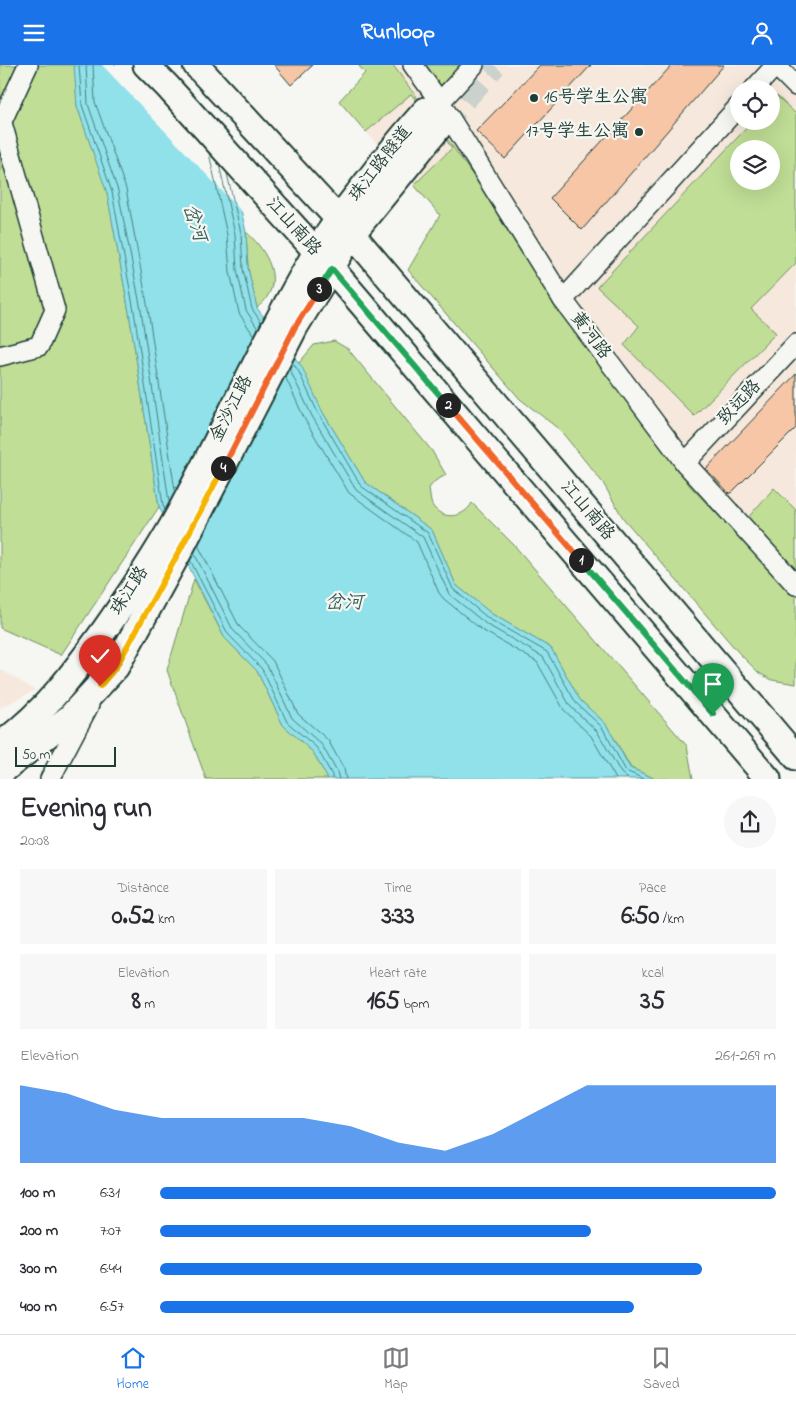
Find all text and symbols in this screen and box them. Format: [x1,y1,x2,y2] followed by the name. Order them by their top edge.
[361,17,435,49] text: Runloop
[20,19,48,47] icon: menu
[748,19,776,47] icon: person
[730,80,780,190] map controls
[730,80,780,130] button: locate
[544,85,648,111] place label: 16号学生公寓
[528,92,540,104] marker: 16号学生公寓
[526,119,629,145] place label: 17号学生公寓
[343,121,419,207] street label: 珠江路隧道
[633,126,645,138] marker: 17号学生公寓
[730,140,780,190] button: layers
[259,192,327,262] street label: 江山南路
[175,201,214,248] water label: 岔河
[306,277,332,301] pin: 3
[317,279,322,300] text: 3
[563,307,617,365] street label: 黄河路
[204,371,260,447] street label: 金沙江路
[712,374,768,432] street label: 致远路
[436,393,460,417] pin: 2
[445,395,452,416] text: 2
[210,455,236,481] pin: 4
[221,458,226,479] text: 4
[554,475,620,547] street label: 江山南路
[568,547,594,573] pin: 1
[579,550,584,571] text: 1
[104,561,156,621] street label: 珠江路
[325,590,366,617] water label: 岔河
[79,635,121,686] pin
[86,642,114,670] icon: check
[692,663,734,714] pin
[699,670,727,698] icon: arrive
[15,744,116,767] scale bar
[22,745,50,766] text: 50 m
[20,789,152,830] text: Evening run
[724,796,776,848] button: share
[20,829,49,853] text: 20:08
[118,878,169,899] text: Distance
[384,878,412,899] text: Time
[639,878,666,899] text: Pace
[112,899,154,935] text: 0.52
[381,899,415,935] text: 3:33
[621,899,659,935] text: 6:50
[154,909,175,930] text: km
[659,909,684,930] text: /km
[118,963,169,984] text: Elevation
[369,963,427,984] text: Heart rate
[642,963,664,984] text: kcal
[131,984,141,1020] text: 8
[367,984,400,1020] text: 165
[640,984,665,1020] text: 35
[141,994,155,1015] text: m
[400,994,429,1015] text: bpm
[20,1044,79,1068] text: Elevation
[715,1044,776,1068] text: 261–269 m
[20,1181,55,1205] text: 100 m
[100,1181,120,1205] text: 6:31
[20,1219,58,1243] text: 200 m
[100,1219,121,1243] text: 7:07
[20,1257,57,1281] text: 300 m
[100,1257,122,1281] text: 6:44
[20,1295,57,1319] text: 400 m
[100,1295,124,1319] text: 6:57
[116,1344,149,1395] tab: Home
[382,1344,410,1395] tab: Map
[643,1344,680,1395] tab: Saved

